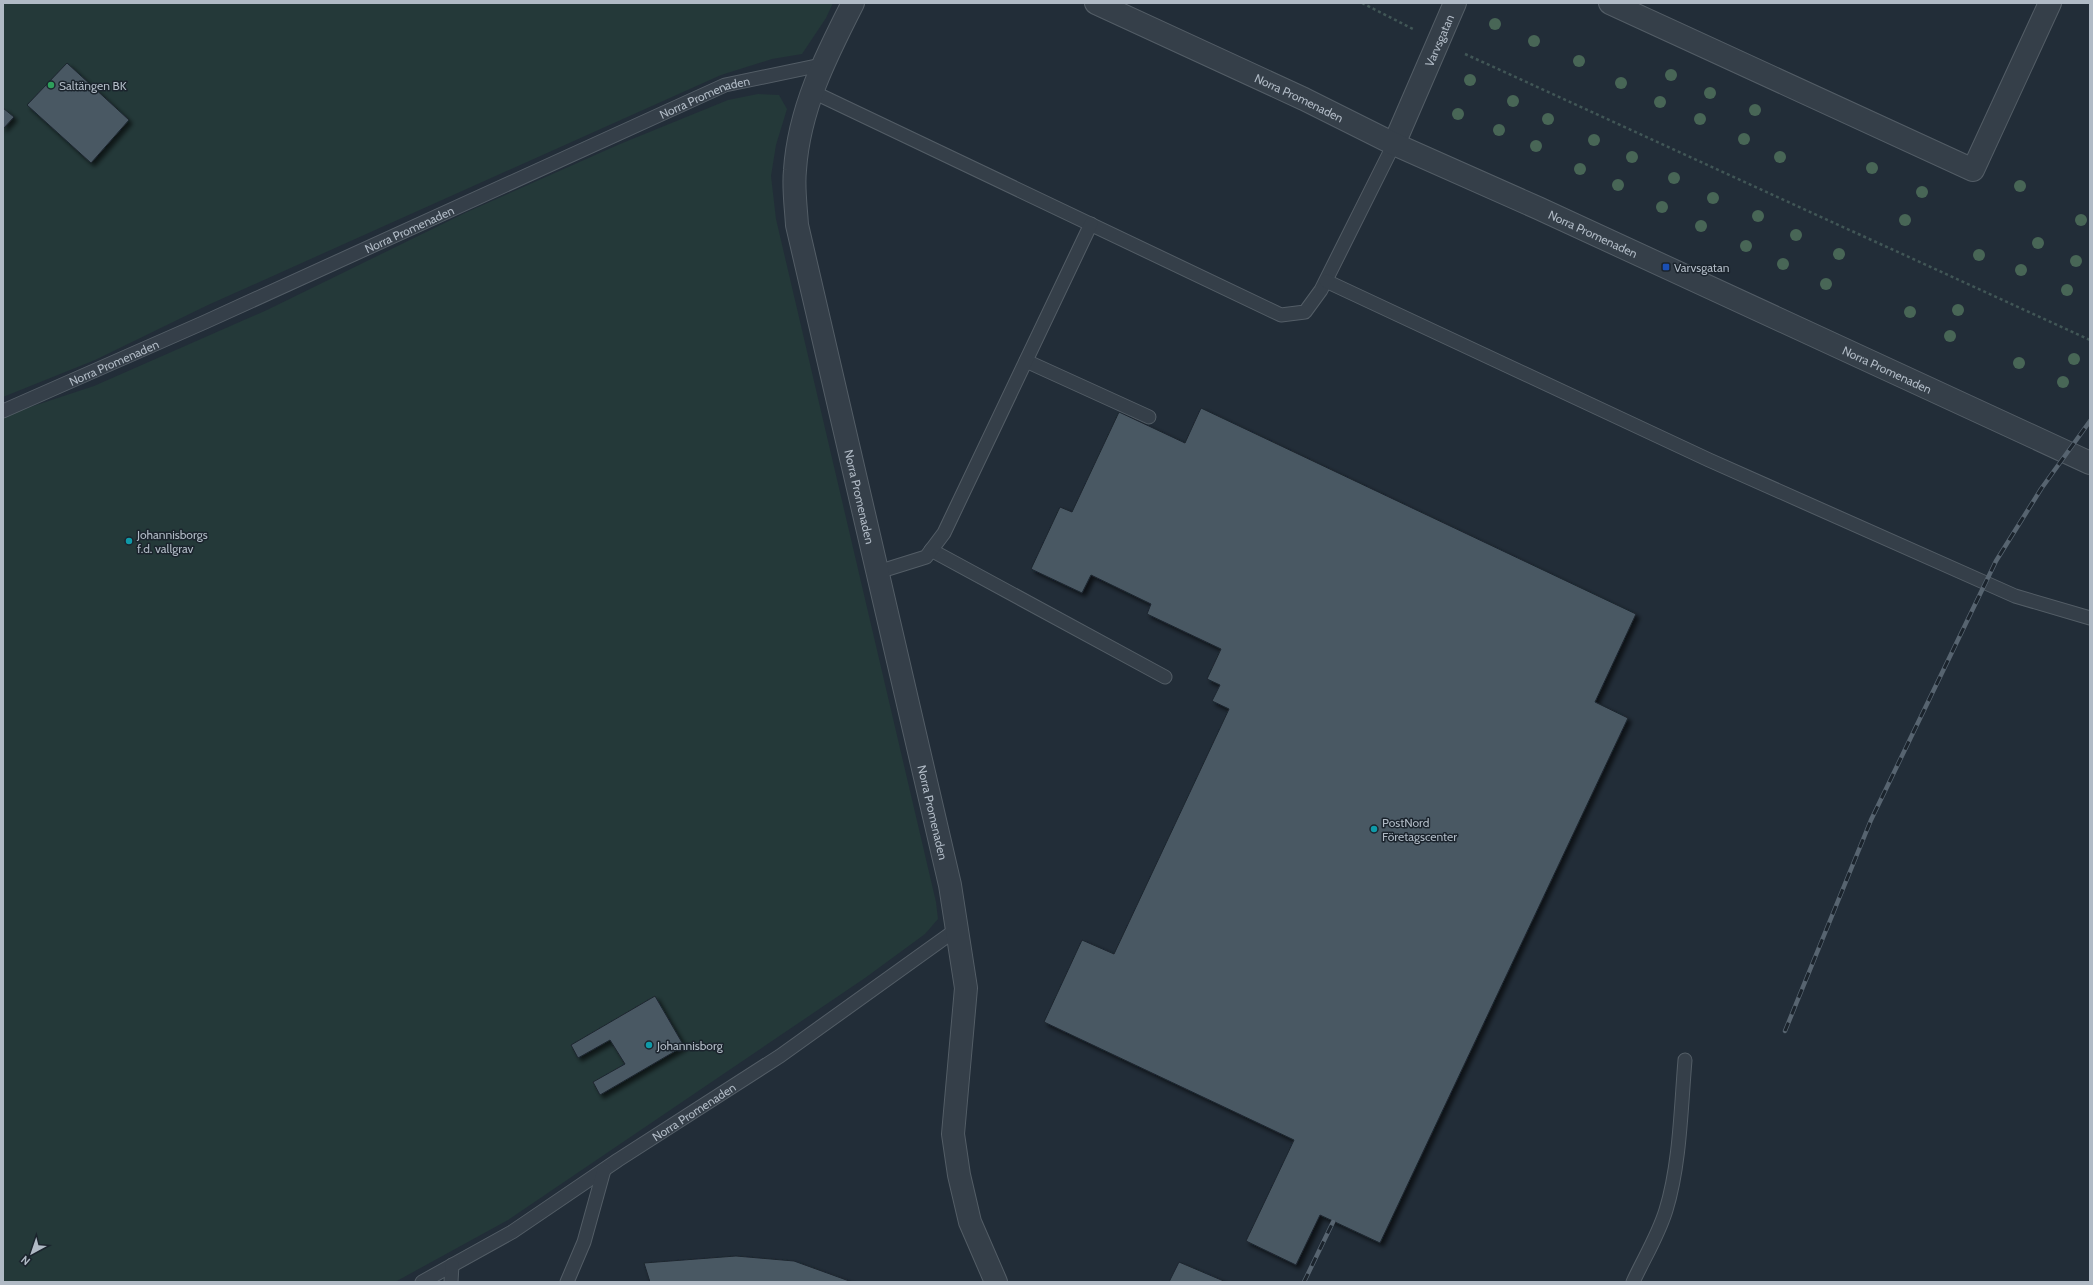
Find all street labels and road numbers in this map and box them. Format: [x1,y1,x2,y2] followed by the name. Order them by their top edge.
[1421,12,1457,69] street label: Varvsgatan
[1252,70,1346,125] street label: Norra Promenaden
[657,72,751,121] street label: Norra Promenaden
[362,202,456,256] street label: Norra Promenaden
[1546,206,1640,261] street label: Norra Promenaden
[66,336,161,389] street label: Norra Promenaden
[1840,342,1935,397] street label: Norra Promenaden
[842,448,878,546] street label: Norra Promenaden
[915,763,951,861] street label: Norra Promenaden
[649,1079,739,1144] street label: Norra Promenaden

